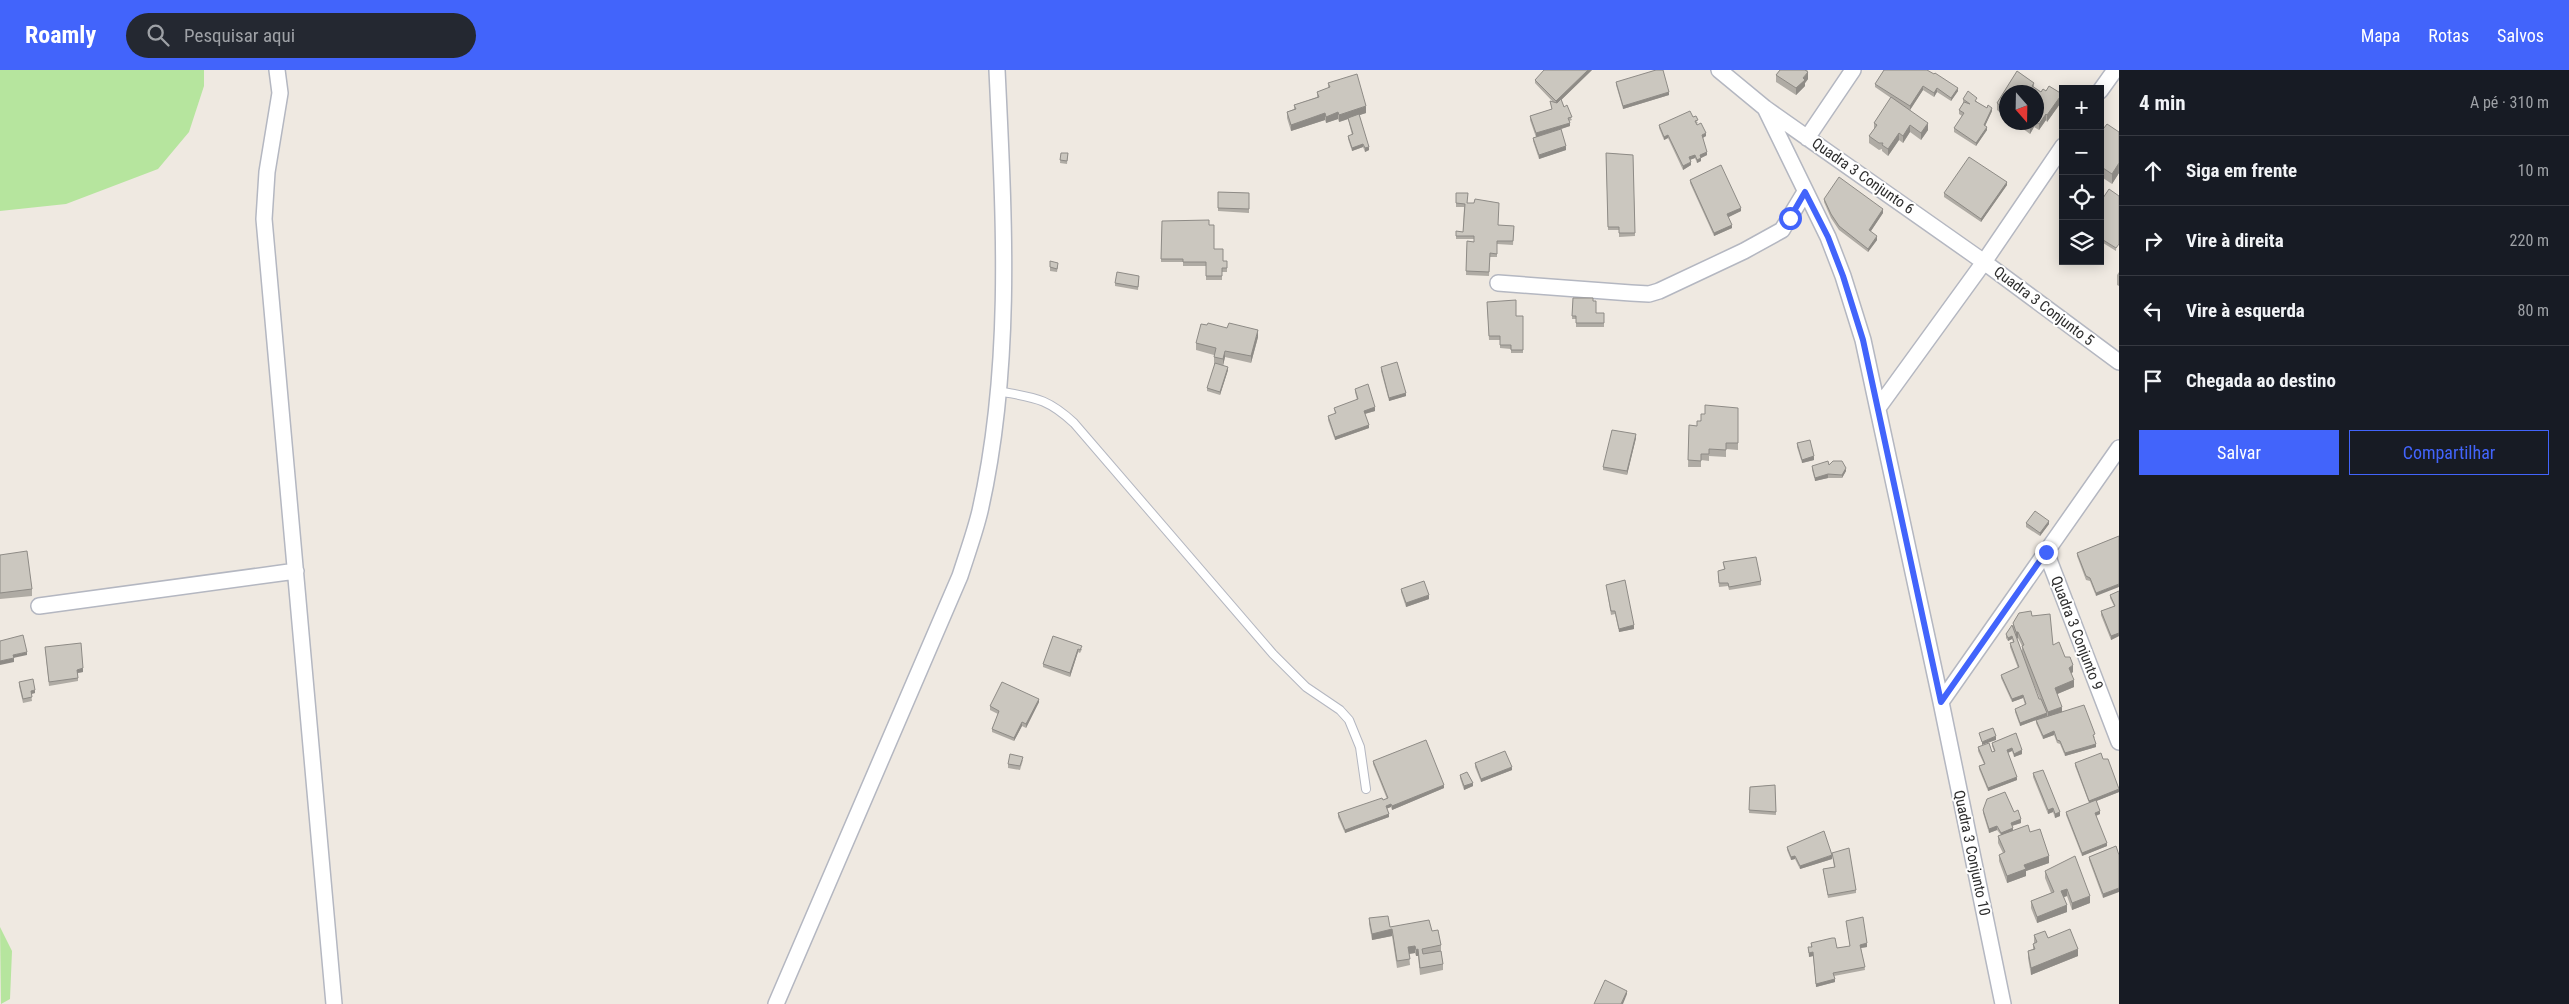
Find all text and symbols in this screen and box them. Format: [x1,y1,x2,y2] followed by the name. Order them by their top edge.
[126,13,476,58] search box
[25,21,96,49] text: Roamly
[144,21,172,49] icon: search
[184,24,295,47] text: Pesquisar aqui
[2361,25,2400,46] text: Mapa
[2428,25,2469,46] text: Rotas
[2497,25,2544,46] text: Salvos
[1999,85,2044,130] north arrow
[2059,85,2104,265] map controls
[2059,85,2104,130] button: +
[2139,91,2186,115] text: 4 min
[2470,93,2549,112] text: A pé · 310 m
[2059,130,2104,175] button: −
[1808,134,1918,218] street label: Quadra 3 Conjunto 6
[2139,157,2167,185] icon: ahead
[2186,159,2297,182] text: Siga em frente
[2517,161,2549,180] text: 10 m
[2059,175,2104,220] button: locate
[1779,207,1802,230] route start
[2059,220,2104,265] button: layers
[2139,227,2167,255] icon: right
[2186,229,2284,252] text: Vire à direita
[2510,231,2549,250] text: 220 m
[1990,263,2098,349] street label: Quadra 3 Conjunto 5
[2139,297,2167,325] icon: left
[2186,299,2305,322] text: Vire à esquerda
[2517,301,2549,320] text: 80 m
[2139,367,2167,395] icon: arrive
[2186,369,2336,392] text: Chegada ao destino
[2139,430,2339,475] button: Salvar
[2349,430,2549,475] button: Compartilhar
[2035,541,2058,564] route end
[2047,574,2107,692] street label: Quadra 3 Conjunto 9
[1950,789,1994,917] street label: Quadra 3 Conjunto 10

